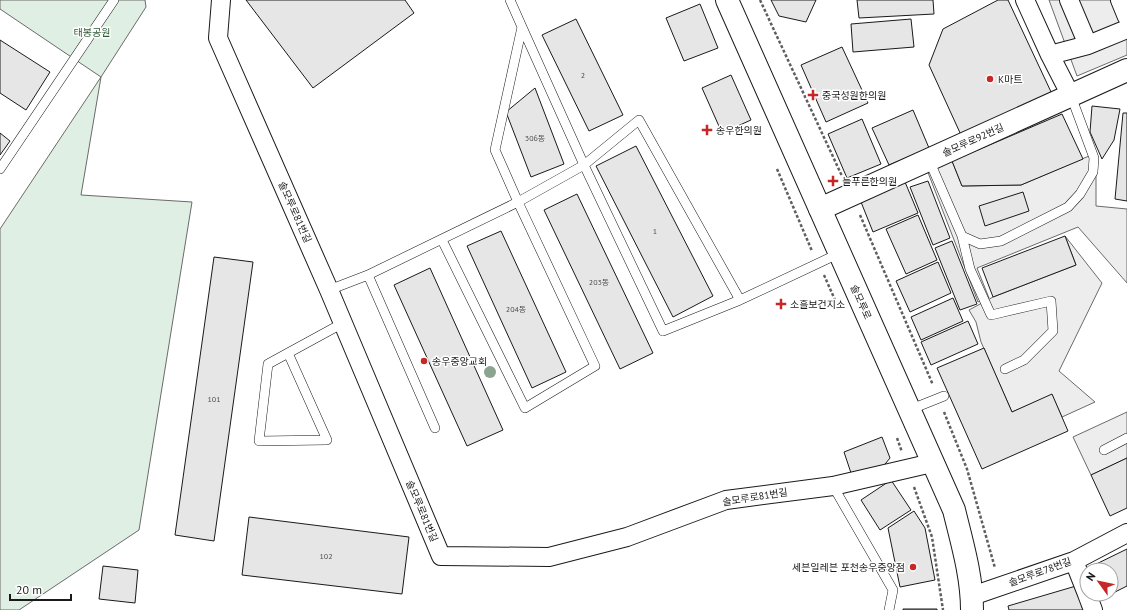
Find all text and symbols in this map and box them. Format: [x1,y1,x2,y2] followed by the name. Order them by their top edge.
[74,26,110,39] park label: 태봉공원
[581,70,585,80] house number: 2
[998,73,1023,86] place label: K마트
[985,74,995,84] marker: K마트
[807,89,819,101] marker: 중국성원한의원
[822,89,886,102] place label: 중국성원한의원
[940,121,1006,159] street label: 솔모루로92번길
[701,124,713,136] marker: 송우한의원
[716,124,762,137] place label: 송우한의원
[525,133,545,143] house number: 306동
[827,175,839,187] marker: 늘푸른한의원
[842,175,897,188] place label: 늘푸른한의원
[276,179,314,245] street label: 솔모루로81번길
[653,226,657,236] house number: 1
[589,277,609,287] house number: 203동
[848,283,874,321] street label: 솔모루로
[775,298,787,310] marker: 소흘보건지소
[790,298,845,311] place label: 소흘보건지소
[506,304,526,314] house number: 204동
[432,355,487,368] place label: 송우중앙교회
[419,356,429,366] marker: 송우중앙교회
[207,394,221,404] house number: 101
[403,478,441,544] street label: 솔모루로81번길
[721,485,789,509] street label: 솔모루로81번길
[319,551,333,561] house number: 102
[1007,555,1073,589] street label: 솔모루로78번길
[792,561,905,574] place label: 세븐일레븐 포천송우중앙점
[908,562,918,572] marker: 세븐일레븐 포천송우중앙점
[1079,562,1119,602] north arrow
[1083,570,1098,583] text: N
[10,576,71,602] scale bar
[16,582,42,597] text: 20 m

